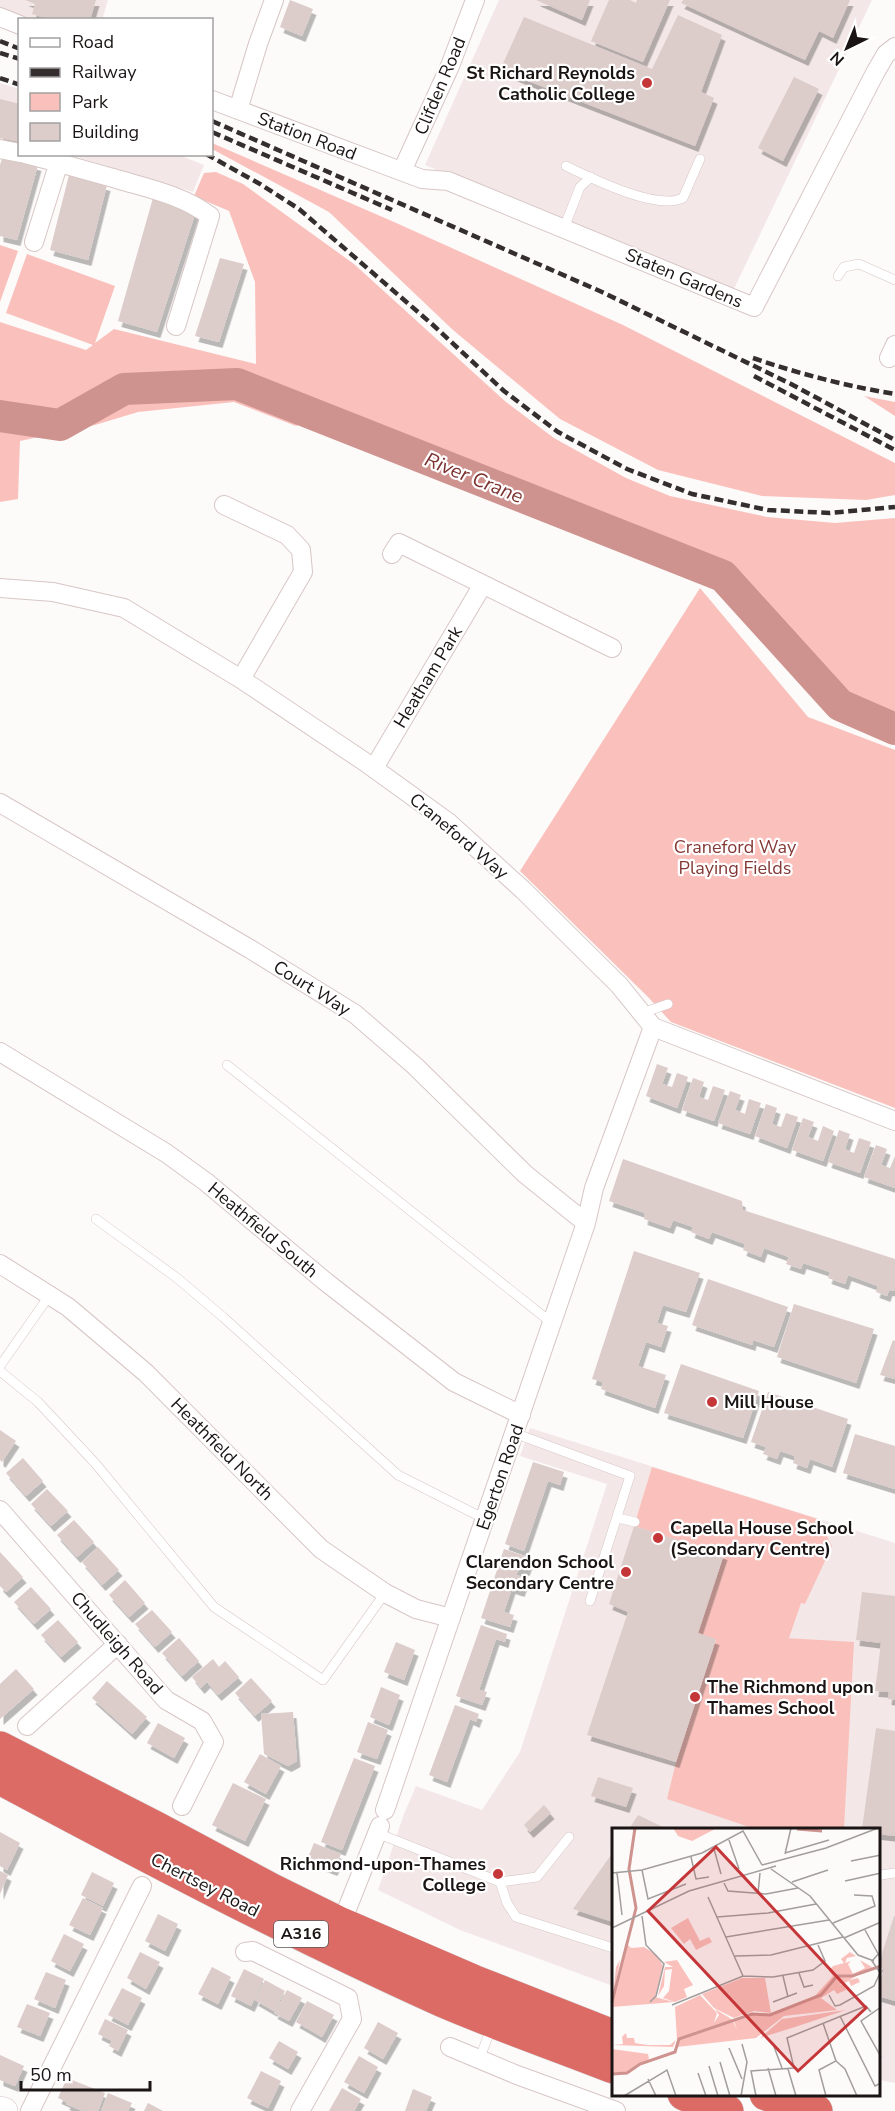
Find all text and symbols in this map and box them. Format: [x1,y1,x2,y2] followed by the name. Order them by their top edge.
[18,18,213,156] legend
[817,18,877,78] north arrow
[72,30,114,54] text: Road
[409,33,471,139] street label: Clifden Road
[826,46,849,70] text: N
[72,60,137,84] text: Railway
[466,61,635,106] place label: St Richard Reynolds Catholic College
[640,76,654,90] marker: St Richard Reynolds Catholic College
[72,90,109,114] text: Park
[254,106,360,166] street label: Station Road
[72,120,139,144] text: Building
[622,242,746,314] street label: Staten Gardens
[421,446,528,510] water label: River Crane
[388,621,468,732] street label: Heatham Park
[404,787,514,885] street label: Craneford Way
[674,835,797,880] park label: Craneford Way Playing Fields
[269,955,356,1022] street label: Court Way
[203,1177,323,1283] street label: Heathfield South
[724,1390,814,1414] place label: Mill House
[165,1392,279,1506] street label: Heathfield North
[705,1395,719,1409] marker: Mill House
[471,1421,529,1533] street label: Egerton Road
[670,1516,854,1561] place label: Capella House School (Secondary Centre)
[651,1531,665,1545] marker: Capella House School (Secondary Centre)
[466,1550,614,1595] place label: Clarendon School Secondary Centre
[619,1565,633,1579] marker: Clarendon School Secondary Centre
[66,1586,168,1700] street label: Chudleigh Road
[707,1675,874,1720] place label: The Richmond upon Thames School
[688,1690,702,1704] marker: The Richmond upon Thames School
[612,1828,880,2096] inset map
[147,1847,263,1923] street label: Chertsey Road
[280,1852,486,1897] place label: Richmond-upon-Thames College
[491,1867,505,1881] marker: Richmond-upon-Thames College
[274,1921,328,1947] road number: A316
[21,2054,150,2092] scale bar
[30,2063,72,2087] text: 50 m

